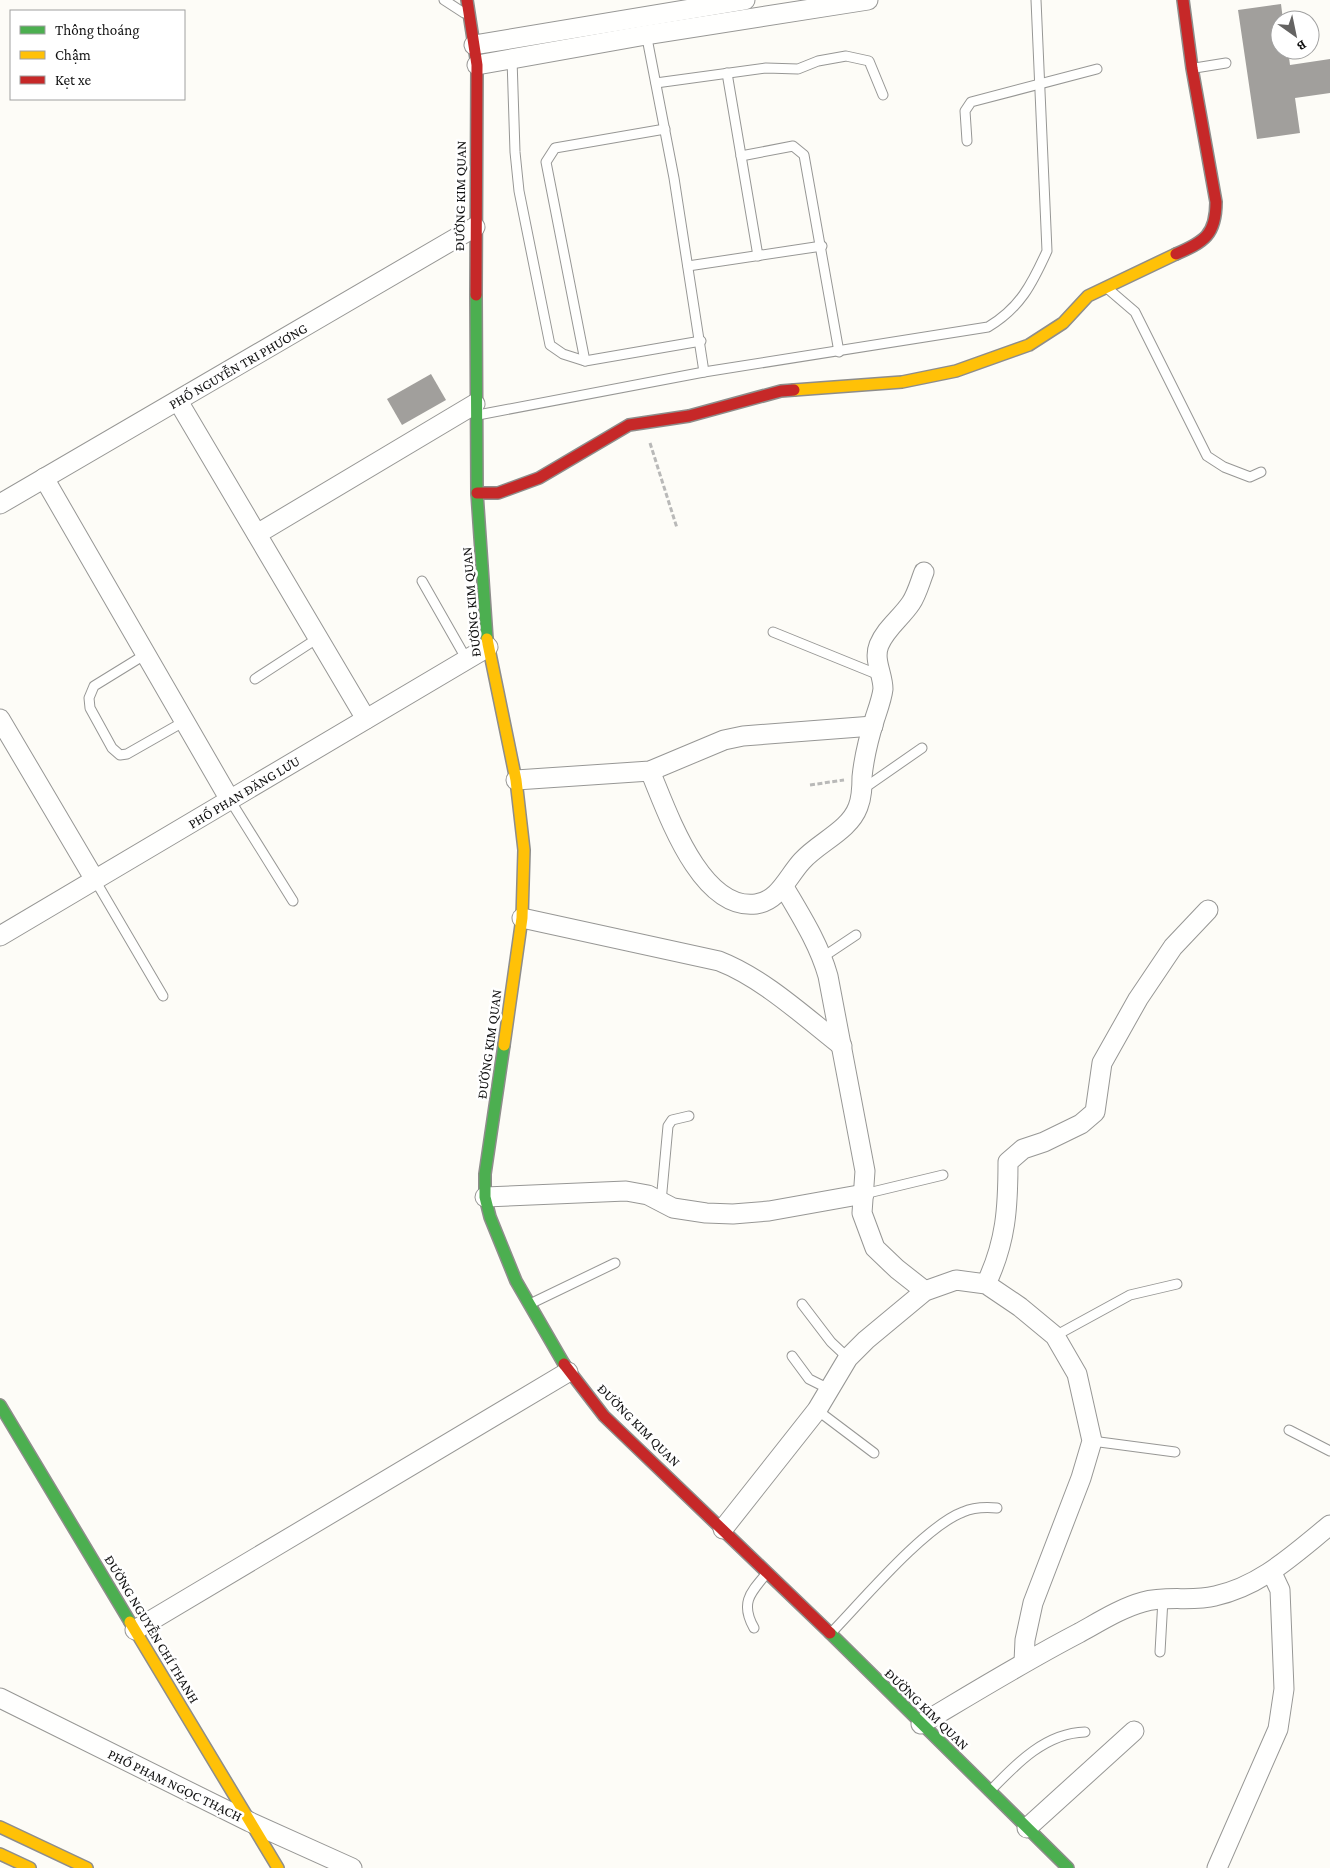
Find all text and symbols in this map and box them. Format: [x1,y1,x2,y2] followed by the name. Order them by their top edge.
[10,10,185,100] legend
[1270,10,1320,60] north arrow
[55,22,140,39] text: Thông thoáng
[1294,37,1310,55] text: B
[55,47,91,64] text: Chậm
[55,72,92,89] text: Kẹt xe
[451,141,469,251] street label: ĐƯỜNG KIM QUAN
[166,320,310,412] street label: PHỐ NGUYỄN TRI PHƯƠNG
[458,546,484,658] street label: ĐƯỜNG KIM QUAN
[185,752,303,832] street label: PHỐ PHAN ĐĂNG LƯU
[473,988,505,1100] street label: ĐƯỜNG KIM QUAN
[594,1380,684,1470] street label: ĐƯỜNG KIM QUAN
[101,1552,203,1706] street label: ĐƯỜNG NGUYỄN CHÍ THANH
[882,1665,972,1753] street label: ĐƯỜNG KIM QUAN
[105,1746,245,1824] street label: PHỐ PHẠM NGỌC THẠCH

